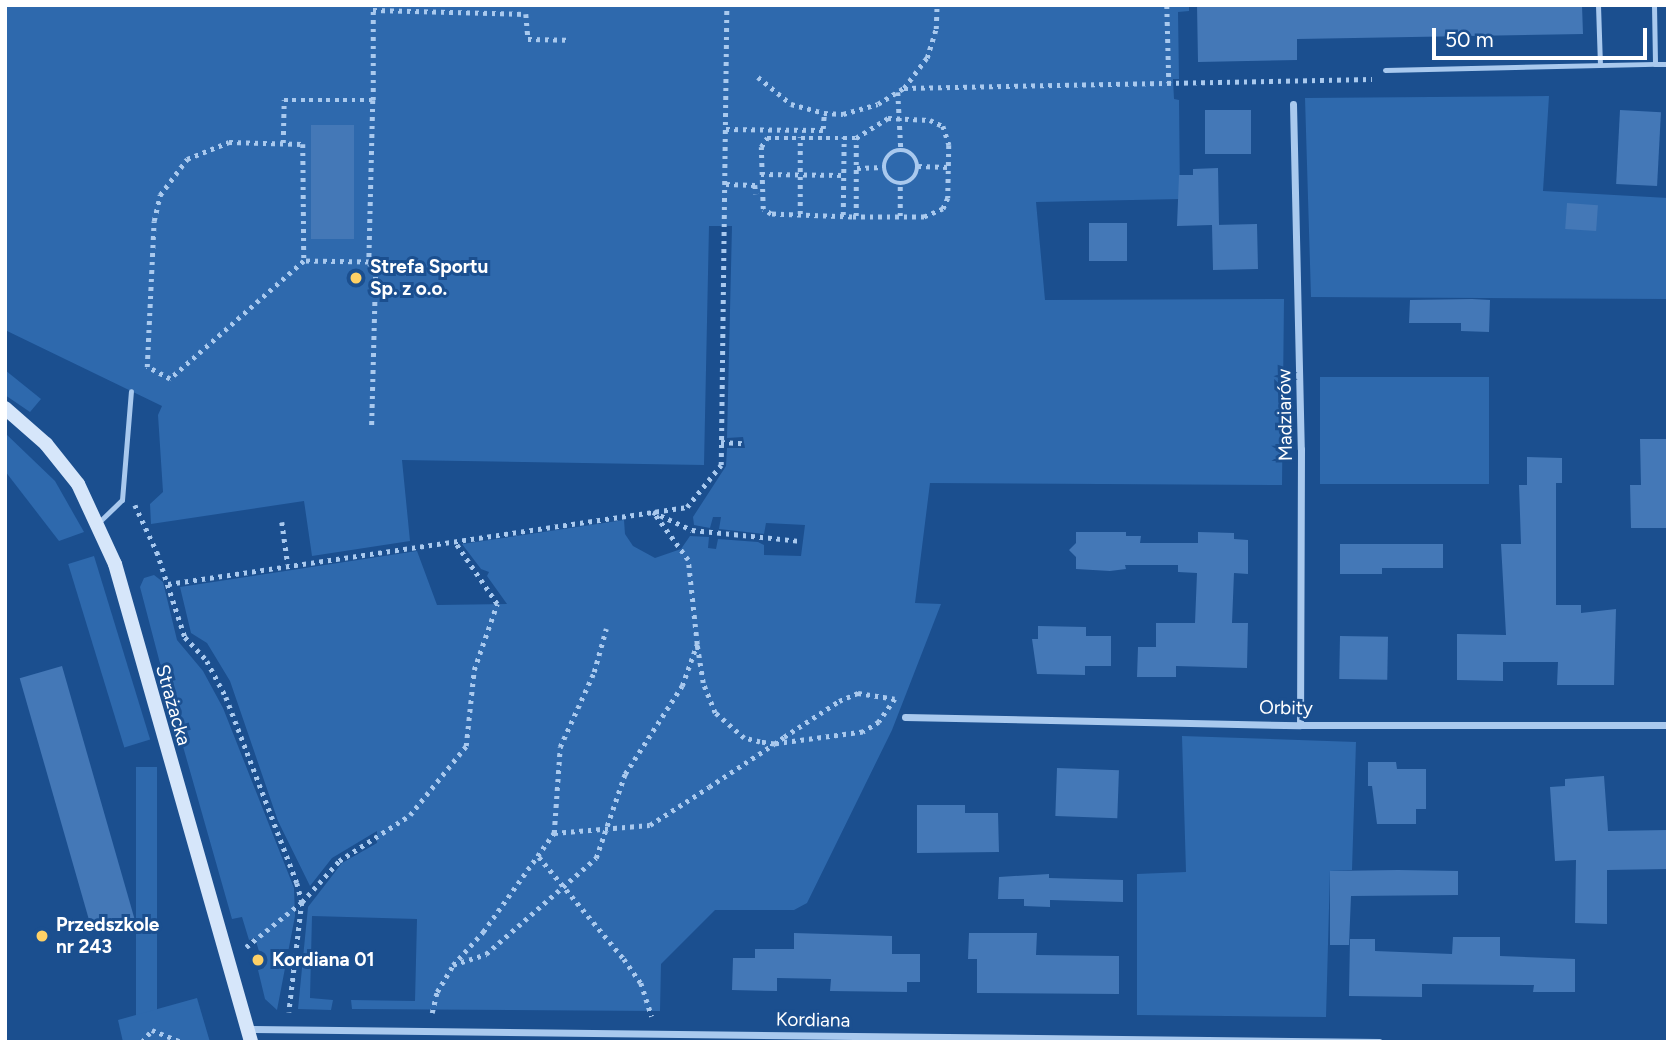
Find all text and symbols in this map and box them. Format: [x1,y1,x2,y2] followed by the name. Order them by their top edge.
[1435,14,1650,58] scale bar
[1445,27,1494,52] text: 50 m
[370,256,488,300] place label: Strefa Sportu Sp. z o.o.
[348,270,364,286] marker: Strefa Sportu Sp. z o.o.
[1273,369,1297,461] street label: Madziarów
[151,662,195,748] street label: Strażacka
[1259,696,1313,720] street label: Orbity
[56,914,159,958] place label: Przedszkole nr 243
[34,928,50,944] marker: Przedszkole nr 243
[272,949,375,971] place label: Kordiana 01
[250,952,266,968] marker: Kordiana 01
[776,1008,850,1032] street label: Kordiana

